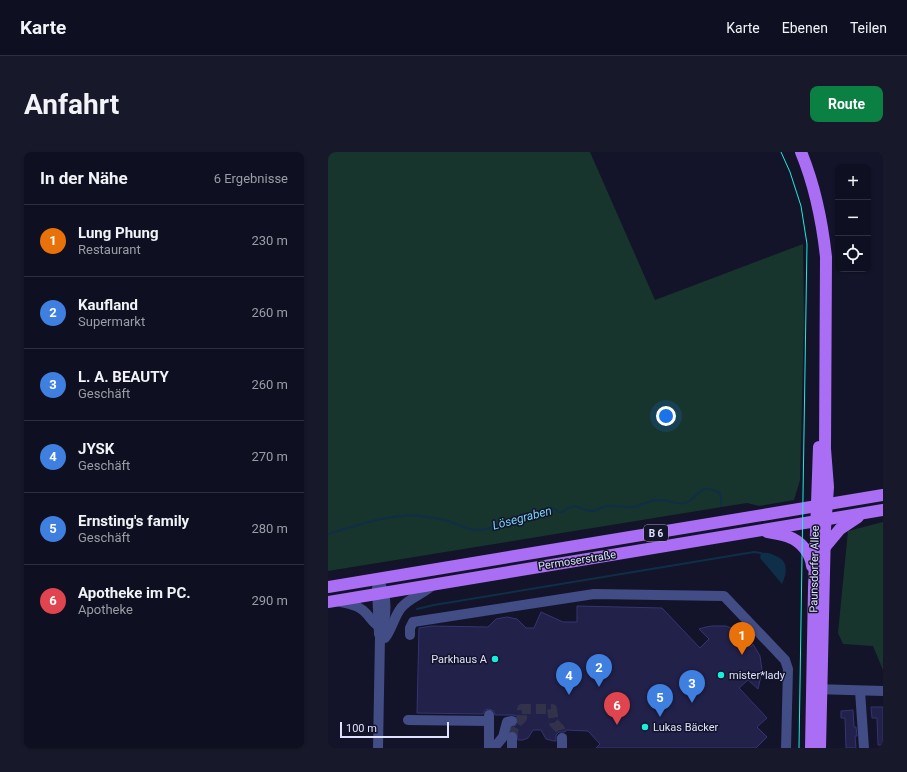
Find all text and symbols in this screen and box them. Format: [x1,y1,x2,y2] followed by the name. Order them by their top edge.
[20,16,66,39] text: Karte
[726,20,760,36] text: Karte
[782,20,828,36] text: Ebenen
[850,20,887,36] text: Teilen
[810,86,883,122] button: Route
[24,88,119,121] text: Anfahrt
[835,164,871,272] map controls
[835,164,871,200] button: +
[40,168,128,188] text: In der Nähe
[214,171,288,186] text: 6 Ergebnisse
[835,200,871,236] button: −
[78,224,159,242] text: Lung Phung
[49,233,57,248] text: 1
[251,233,288,248] text: 230 m
[835,236,871,272] button: locate
[78,242,141,257] text: Restaurant
[78,296,138,314] text: Kaufland
[49,305,57,320] text: 2
[251,305,288,320] text: 260 m
[78,314,145,329] text: Supermarkt
[78,368,169,386] text: L. A. BEAUTY
[49,377,57,392] text: 3
[251,377,288,392] text: 260 m
[78,386,130,401] text: Geschäft
[656,406,676,426] your location
[78,440,114,458] text: JYSK
[49,449,57,464] text: 4
[251,449,288,464] text: 270 m
[78,458,130,473] text: Geschäft
[491,503,553,533] water label: Lösegraben
[78,512,189,530] text: Ernsting's family
[49,521,57,536] text: 5
[251,521,288,536] text: 280 m
[644,525,668,541] road number: B 6
[807,525,822,613] street label: Paunsdorfer Allee
[78,530,130,545] text: Geschäft
[537,548,617,573] street label: Permoserstraße
[78,584,191,602] text: Apotheke im PC.
[49,593,57,608] text: 6
[251,593,288,608] text: 290 m
[78,602,133,617] text: Apotheke
[729,622,755,655] pin: 1
[431,653,488,666] place label: Parkhaus A
[490,654,500,664] marker: Parkhaus A
[586,654,612,687] pin: 2
[556,662,582,695] pin: 4
[729,669,786,682] place label: mister*lady
[679,670,705,703] pin: 3
[716,670,726,680] marker: mister*lady
[647,684,673,717] pin: 5
[604,692,630,725] pin: 6
[340,720,449,739] scale bar
[653,721,719,734] place label: Lukas Bäcker
[346,722,377,735] text: 100 m
[640,722,650,732] marker: Lukas Bäcker

